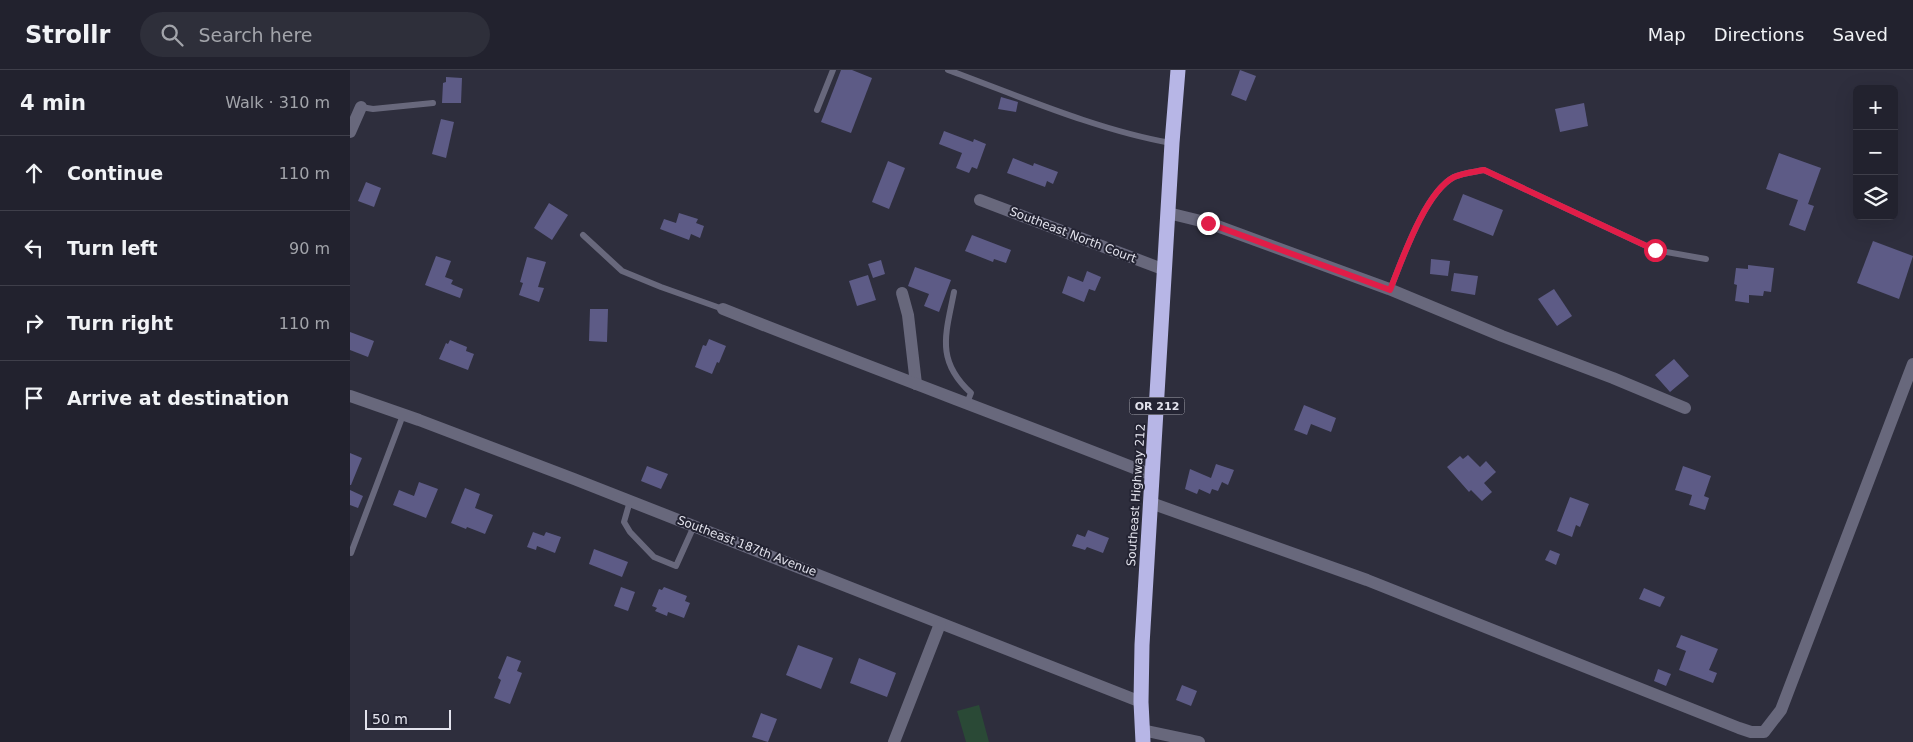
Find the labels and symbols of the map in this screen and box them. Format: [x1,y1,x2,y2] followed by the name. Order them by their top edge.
[1008,204,1139,266] street label: Southeast North Court
[1197,212,1220,235] route end
[1644,239,1667,262] route start
[1130,398,1184,414] road number: OR 212
[1124,423,1148,567] street label: Southeast Highway 212
[675,513,819,579] street label: Southeast 187th Avenue
[365,707,451,730] scale bar

